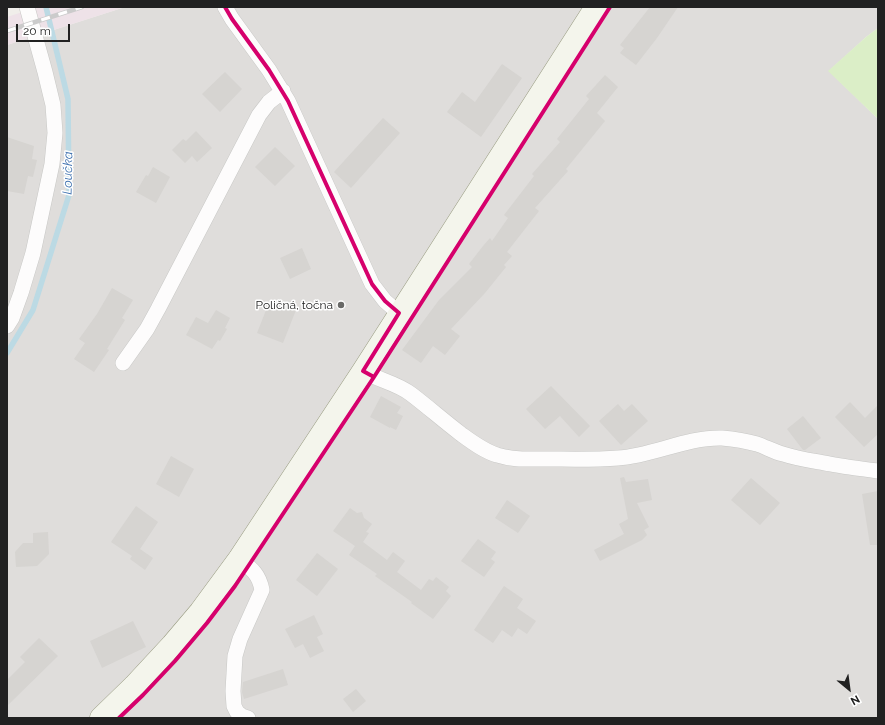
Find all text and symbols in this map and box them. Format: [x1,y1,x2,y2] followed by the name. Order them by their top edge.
[18,16,72,42] scale bar
[23,24,51,38] text: 20 m
[60,151,76,195] water label: Loučka
[256,298,333,312] place label: Poličná, točna
[336,300,346,310] marker: Poličná, točna
[829,669,869,709] north arrow
[848,692,862,708] text: N

